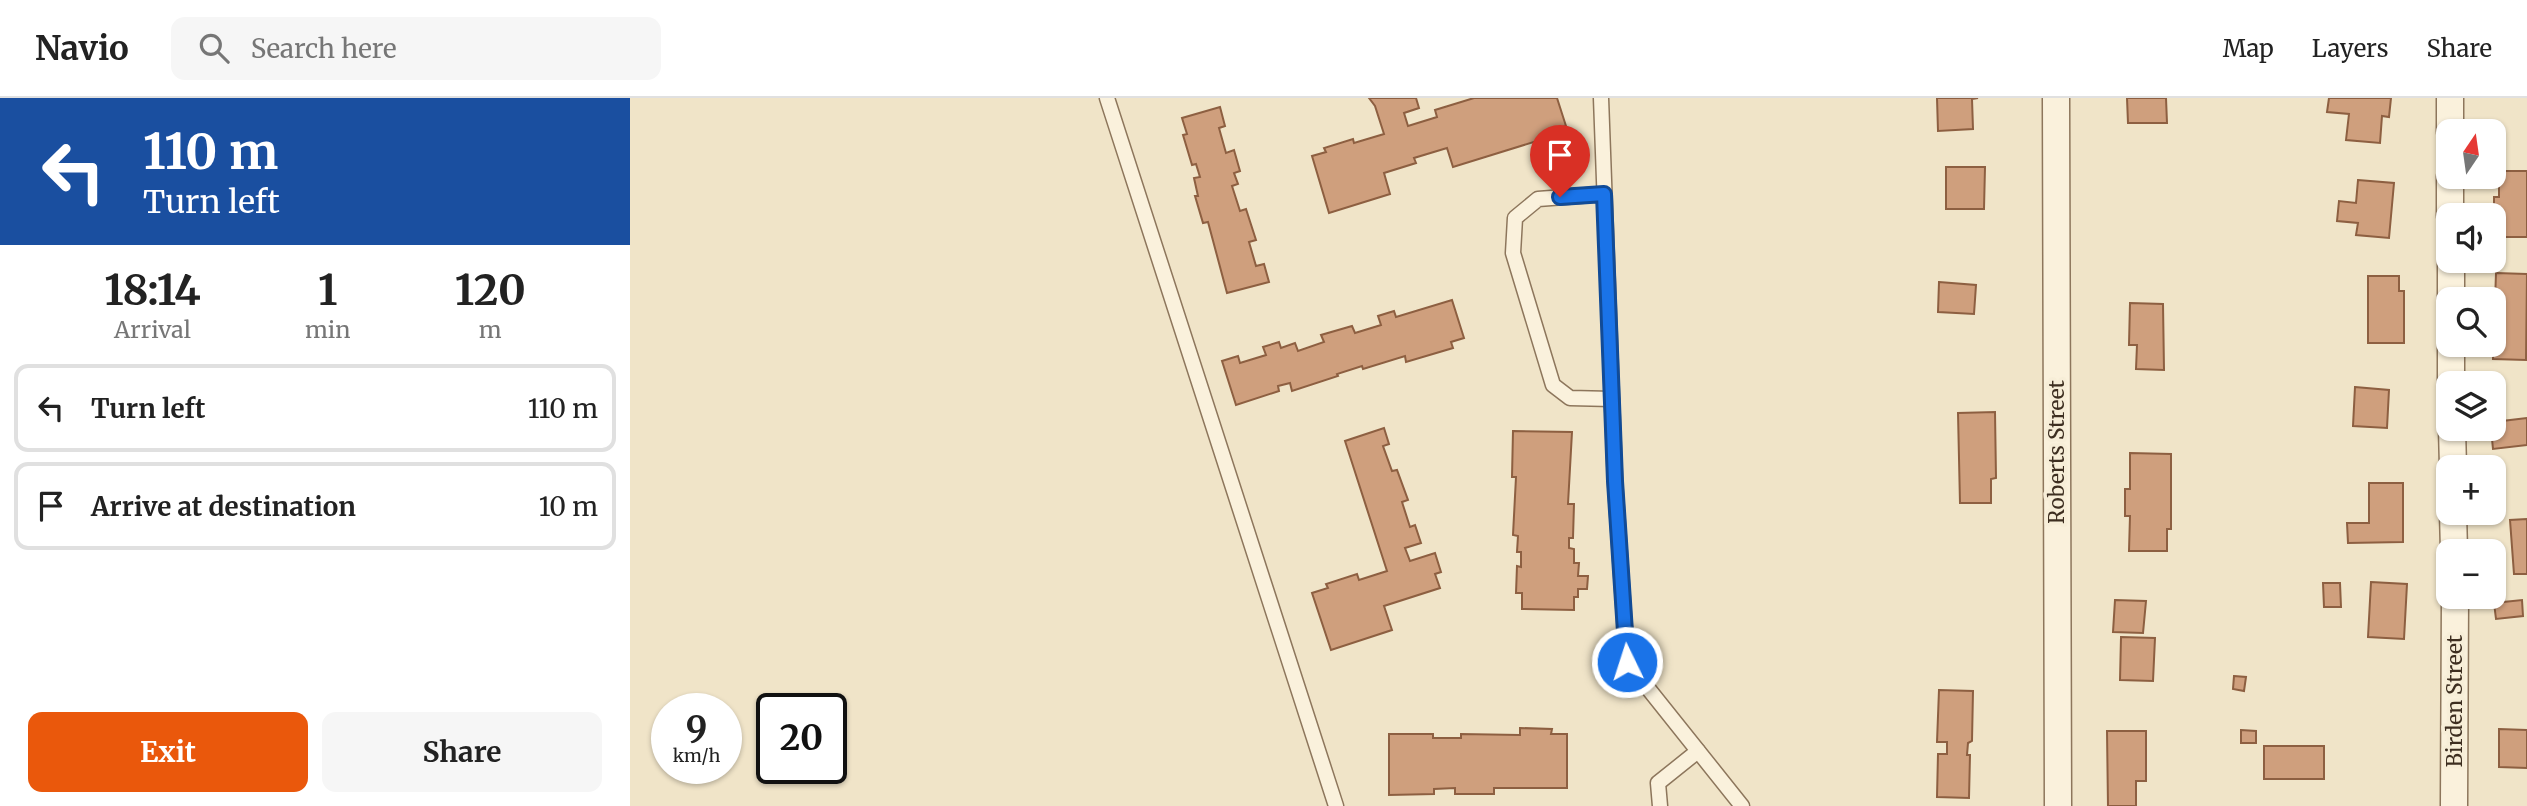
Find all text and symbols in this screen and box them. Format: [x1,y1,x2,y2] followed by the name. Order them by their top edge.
[171,17,661,80] search box
[35,28,129,69] text: Navio
[195,29,233,67] icon: search
[251,32,396,65] text: Search here
[2223,33,2274,64] text: Map
[2312,33,2388,64] text: Layers
[2426,33,2492,64] text: Share
[2436,119,2506,189] north arrow
[2436,119,2506,609] map controls
[143,121,278,182] text: 110 m
[1530,125,1590,197] pin
[28,126,119,217] icon: left
[1541,136,1579,174] icon: arrive
[143,182,280,222] text: Turn left
[2436,203,2506,273] button: sound
[104,264,201,316] text: 18:14
[318,264,337,316] text: 1
[455,264,526,316] text: 120
[2436,287,2506,357] button: search
[114,315,191,344] text: Arrival
[305,315,350,344] text: min
[479,315,502,344] text: m
[2436,371,2506,441] button: layers
[2043,380,2070,524] street label: Roberts Street
[32,389,70,427] icon: left
[91,392,205,425] text: Turn left
[528,392,598,425] text: 110 m
[2436,455,2506,525] button: +
[32,487,70,525] icon: arrive
[91,490,356,523] text: Arrive at destination
[539,490,598,523] text: 10 m
[2436,539,2506,609] button: −
[1590,625,1664,699] position arrow
[2441,635,2468,767] street label: Birden Street
[756,693,847,784] speed limit sign: 20
[686,707,707,751] text: 9
[28,712,308,792] button: Exit
[322,712,602,792] button: Share
[673,744,720,767] text: km/h

